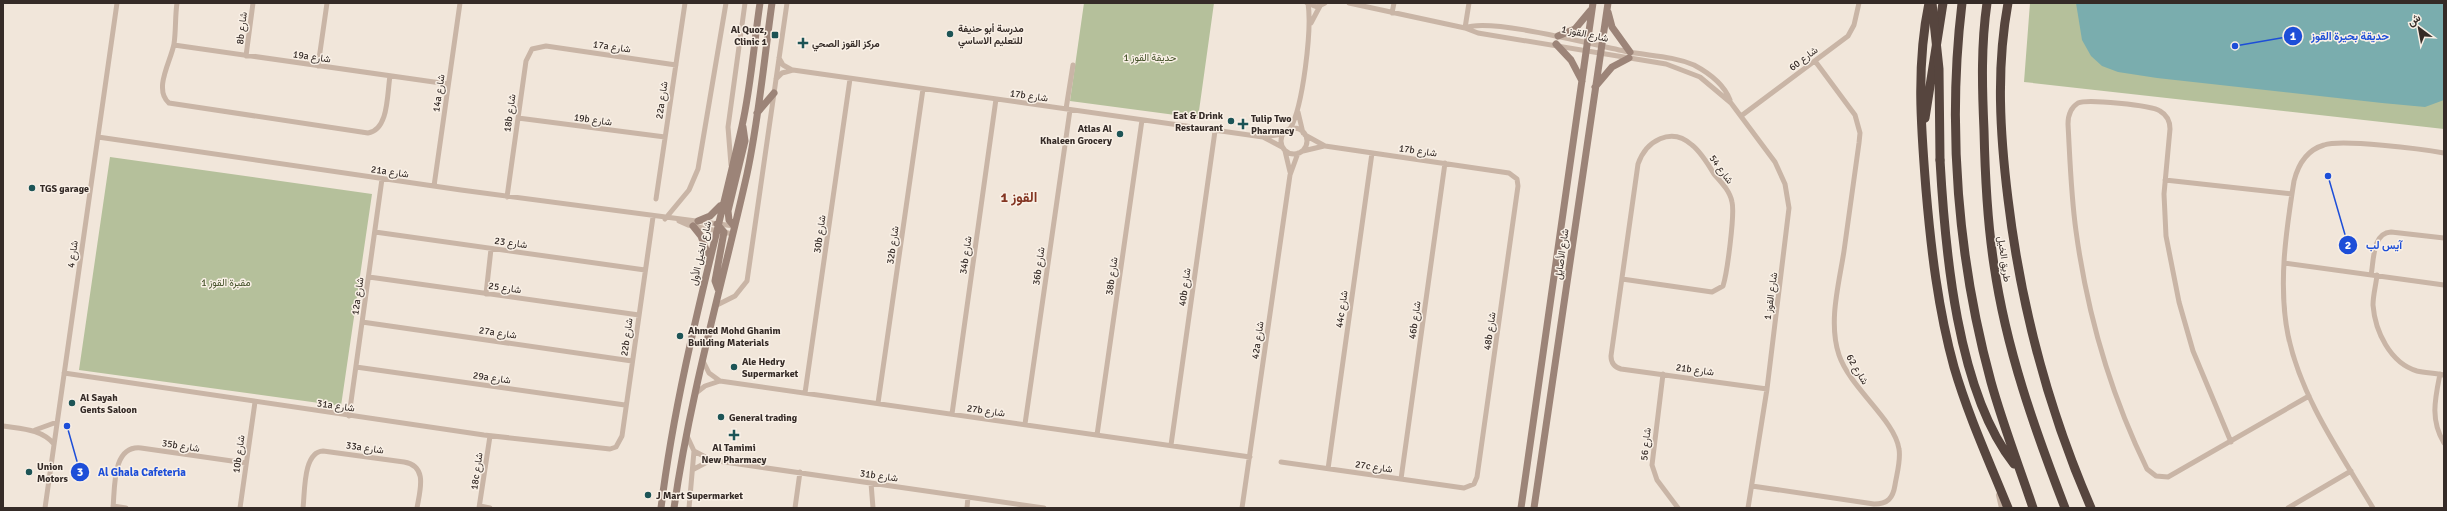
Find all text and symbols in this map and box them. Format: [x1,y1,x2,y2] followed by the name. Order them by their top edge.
[2399,8,2439,48] north arrow
[234,11,250,45] street label: 8b شارع
[2405,11,2423,29] text: ش
[958,23,1024,49] place label: مدرسة أبو حنيفة للتعليم الاساسي
[1560,23,1610,45] street label: شارع القوز 1
[731,24,768,48] place label: Al Quoz, Clinic 1
[2283,24,2397,47] callout: حديقة بحيرة القوز
[945,29,955,39] marker: مدرسة أبو حنيفة للتعليم الاساسي
[2290,29,2297,44] text: 1
[770,30,780,40] marker: Al Quoz, Clinic 1
[2310,30,2389,43] text: حديقة بحيرة القوز
[797,37,809,49] marker: مركز القوز الصحي
[592,38,632,56] street label: 17a شارع
[812,38,880,52] place label: مركز القوز الصحي
[1787,44,1821,74] street label: شارع 60
[292,48,332,66] street label: 19a شارع
[1123,52,1177,64] park label: حديقة القوز 1
[430,73,448,113] street label: 14a شارع
[653,80,671,120] street label: 22a شارع
[1009,87,1049,105] street label: 17b شارع
[501,93,519,133] street label: 18b شارع
[1173,110,1224,134] place label: Eat & Drink Restaurant
[573,111,613,129] street label: 19b شارع
[1251,113,1294,137] place label: Tulip Two Pharmacy
[1226,116,1236,126] marker: Eat & Drink Restaurant
[1238,119,1248,129] marker: Tulip Two Pharmacy
[1040,123,1112,147] place label: Atlas Al Khaleen Grocery
[1115,129,1125,139] marker: Atlas Al Khaleen Grocery
[1398,142,1438,160] street label: 17b شارع
[1707,153,1736,187] street label: شارع 54
[370,163,410,181] street label: 21a شارع
[27,183,37,193] marker: TGS garage
[40,183,89,195] place label: TGS garage
[1001,189,1037,206] district label: القوز 1
[811,214,829,254] street label: 30b شارع
[688,220,714,287] street label: شارع الخيل الأول
[884,225,902,265] street label: 32b شارع
[1552,228,1572,280] street label: شارع الأصايل
[2338,233,2410,256] callout: آيس لب
[494,235,528,251] street label: شارع 23
[957,235,975,275] street label: 34b شارع
[1995,235,2013,283] street label: طريق الخيل
[2345,238,2351,253] text: 2
[65,239,81,269] street label: شارع 4
[2366,239,2403,252] text: آيس لب
[1030,246,1048,286] street label: 36b شارع
[1103,256,1121,296] street label: 38b شارع
[1176,267,1194,307] street label: 40b شارع
[1762,271,1780,321] street label: شارع القوز 1
[349,276,367,316] street label: 12a شارع
[201,277,251,289] park label: مقبرة القوز 1
[488,280,522,296] street label: شارع 25
[1333,289,1351,329] street label: 44c شارع
[1406,300,1424,340] street label: 46b شارع
[1481,311,1499,351] street label: 48b شارع
[618,317,636,357] street label: 22b شارع
[1249,320,1267,360] street label: 42a شارع
[478,324,518,342] street label: 27a شارع
[688,325,781,349] place label: Ahmed Mohd Ghanim Building Materials
[675,331,685,341] marker: Ahmed Mohd Ghanim Building Materials
[1843,352,1871,387] street label: شارع 62
[742,356,799,380] place label: Ale Hedry Supermarket
[1675,361,1715,379] street label: 21b شارع
[729,362,739,372] marker: Ale Hedry Supermarket
[472,369,512,387] street label: 29a شارع
[80,392,138,416] place label: Al Sayah Gents Saloon
[316,397,356,415] street label: 31a شارع
[67,398,77,408] marker: Al Sayah Gents Saloon
[966,402,1006,420] street label: 27b شارع
[716,412,726,422] marker: General trading
[729,412,798,424] place label: General trading
[1638,427,1654,461] street label: شارع 56
[729,430,739,440] marker: Al Tamimi New Pharmacy
[230,434,248,474] street label: 10b شارع
[161,437,201,455] street label: 35b شارع
[345,439,385,457] street label: 33a شارع
[702,442,766,466] place label: Al Tamimi New Pharmacy
[468,451,486,491] street label: 18c شارع
[1354,458,1394,476] street label: 27c شارع
[37,461,68,485] place label: Union Motors
[70,461,194,484] callout: Al Ghala Cafeteria
[77,465,83,480] text: 3
[98,466,186,479] text: Al Ghala Cafeteria
[24,467,34,477] marker: Union Motors
[859,467,899,485] street label: 31b شارع
[643,490,653,500] marker: J Mart Supermarket
[656,490,743,502] place label: J Mart Supermarket

